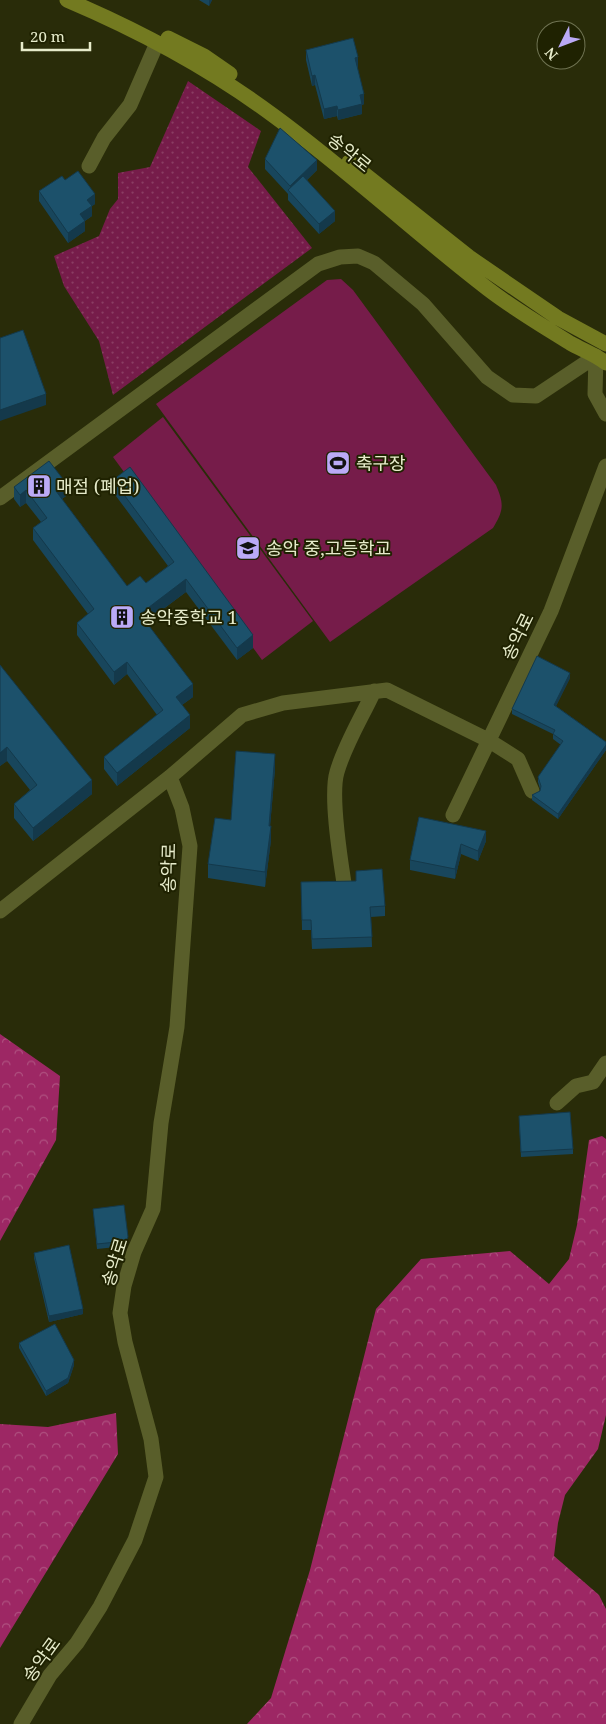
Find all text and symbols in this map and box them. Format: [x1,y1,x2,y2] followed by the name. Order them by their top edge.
[22,20,90,52] scale bar
[536,20,586,70] north arrow
[30,26,65,46] text: 20 m
[540,44,562,64] text: N
[323,127,377,177] street label: 송악로
[325,450,351,476] sports icon: 축구장
[356,451,406,475] place label: 축구장
[26,473,52,499] building icon: 매점 (폐업)
[56,474,139,498] place label: 매점 (폐업)
[235,535,261,561] school or university icon: 송악 중,고등학교
[266,536,391,560] place label: 송악 중,고등학교
[109,604,135,630] building icon: 송악중학교 1
[140,605,238,629] place label: 송악중학교 1
[495,608,539,664] street label: 송악로
[156,843,180,893] street label: 송악로
[95,1235,133,1289] street label: 송악로
[17,1632,65,1686] street label: 송악로

